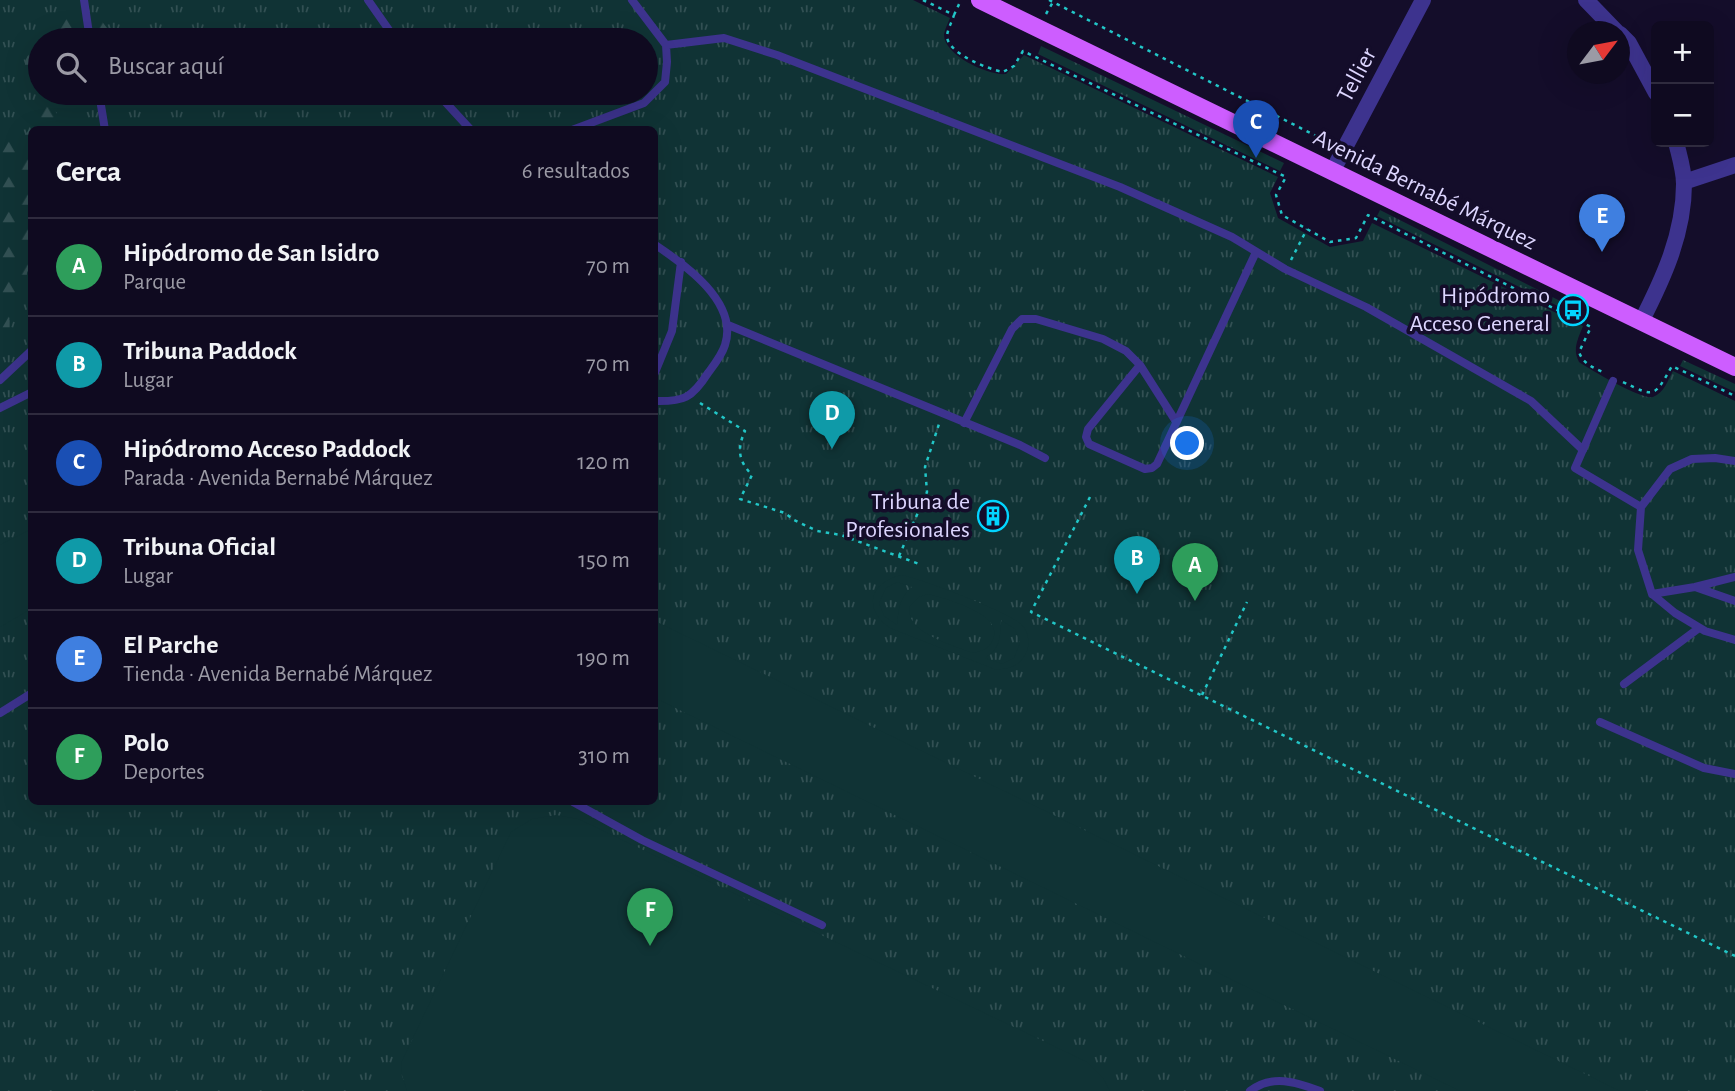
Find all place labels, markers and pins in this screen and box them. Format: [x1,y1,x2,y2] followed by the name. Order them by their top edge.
[1233,100,1279,158] pin: C
[1579,194,1625,252] pin: E
[1409,284,1550,336] place label: Hipódromo Acceso General
[1556,293,1590,327] bus stop icon: Hipódromo Acceso General
[809,391,855,449] pin: D
[845,490,970,542] place label: Tribuna de Profesionales
[976,499,1010,533] building icon: Tribuna de Profesionales
[1114,536,1160,594] pin: B
[1172,543,1218,601] pin: A
[627,888,673,946] pin: F

